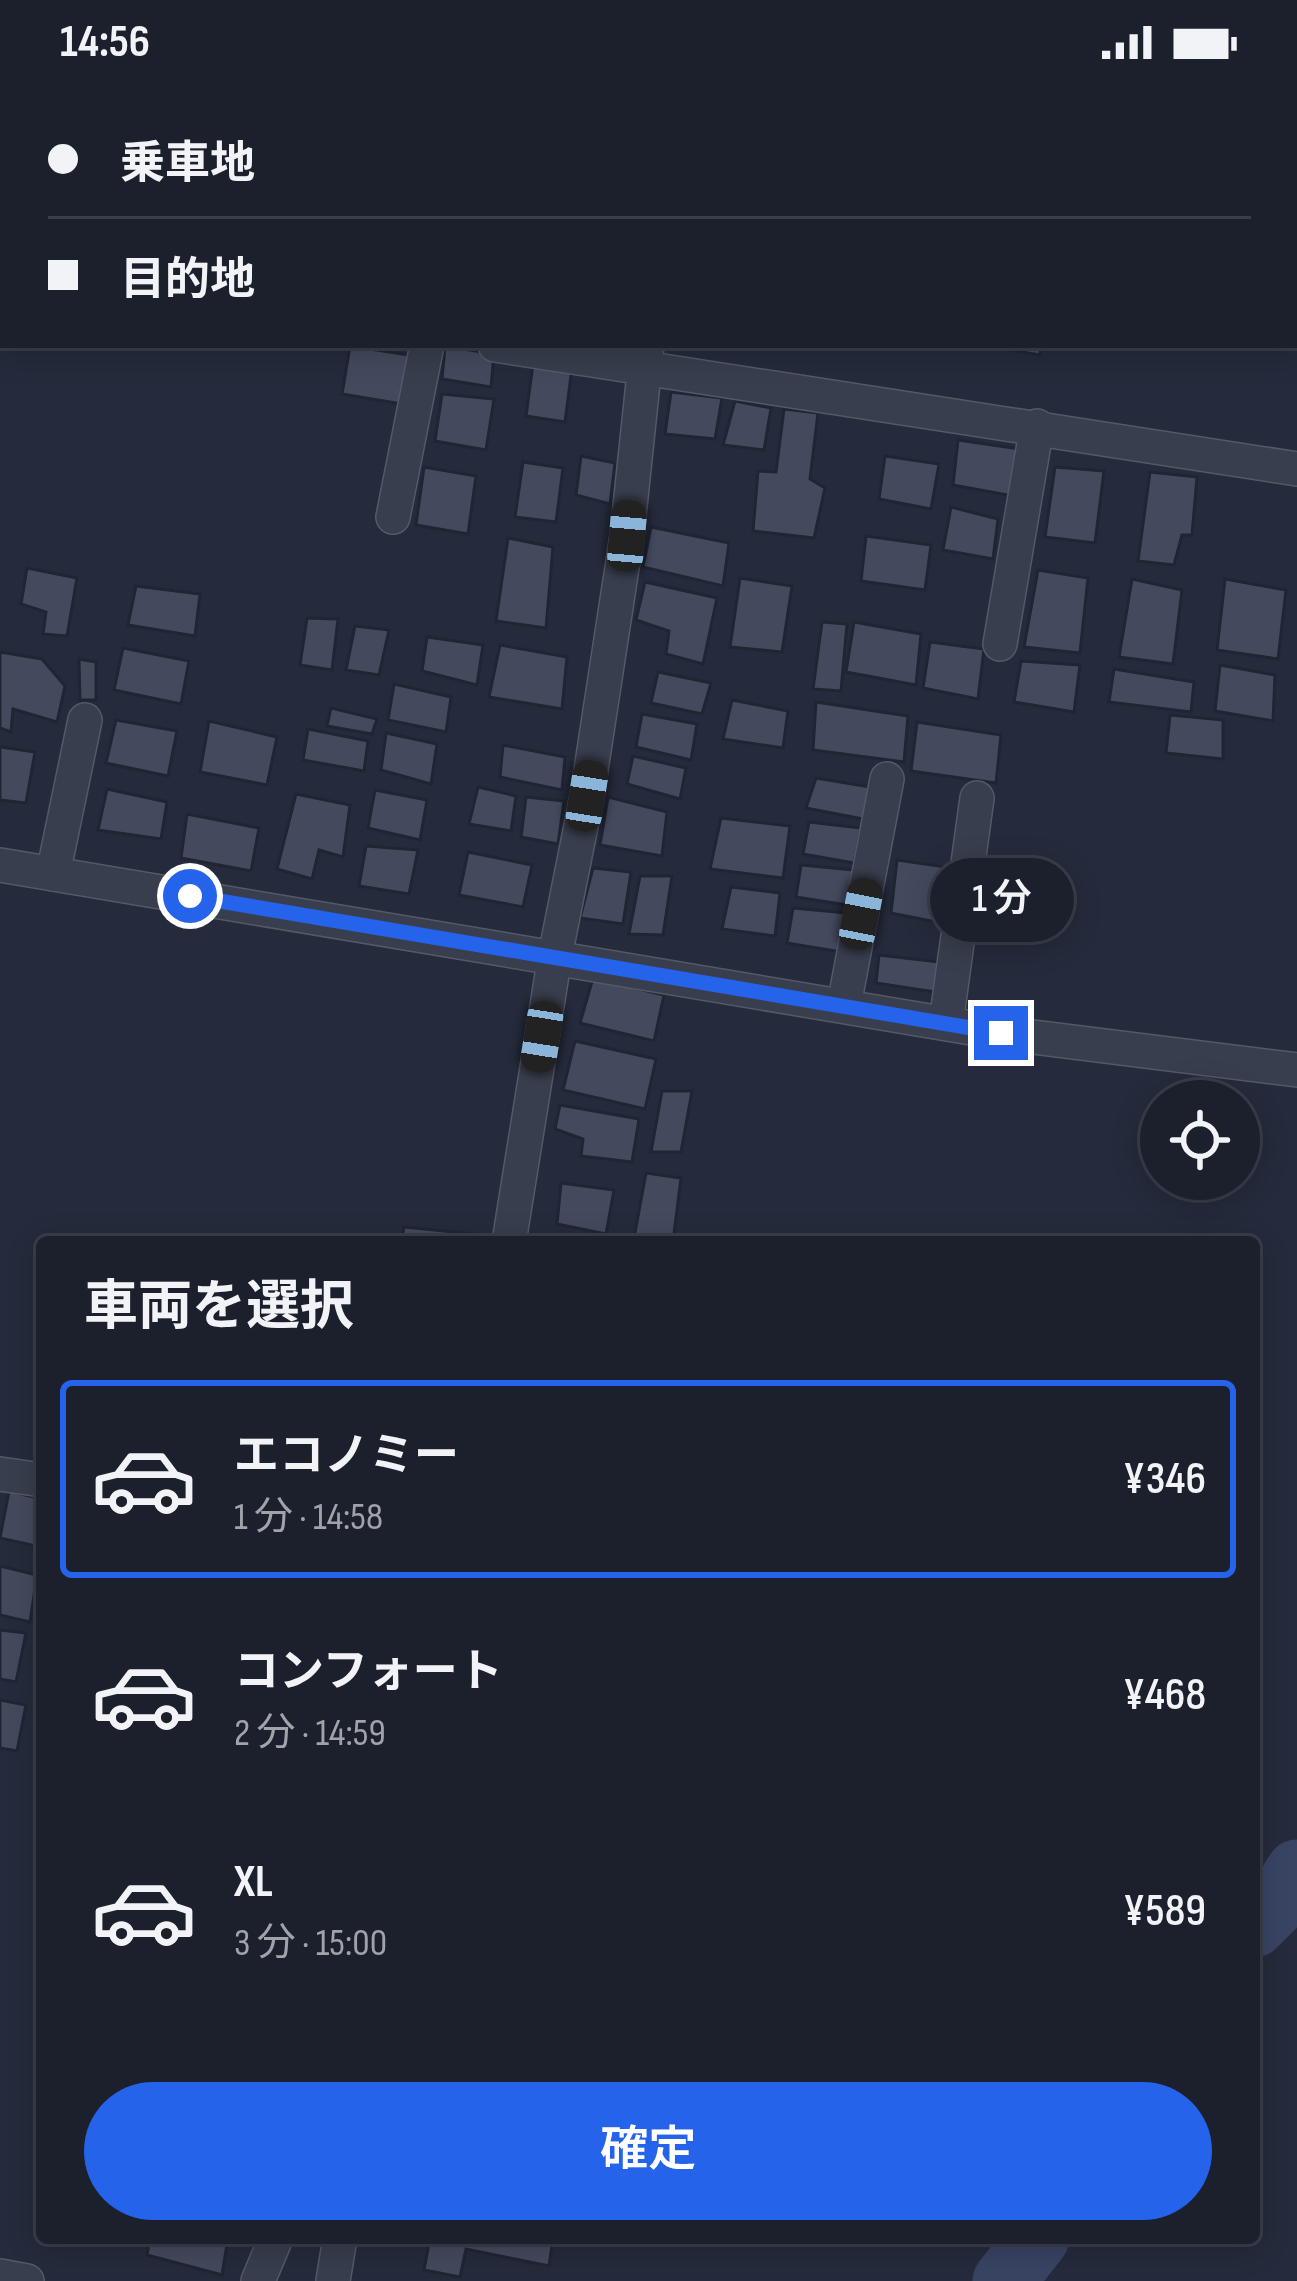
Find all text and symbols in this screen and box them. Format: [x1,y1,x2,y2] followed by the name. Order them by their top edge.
[60,15,150,70] text: 14:56
[120,137,255,192] text: 乗車地
[120,253,255,308] text: 目的地
[606,499,648,573] car
[564,758,610,834] car
[929,859,1073,943] callout: 1 分
[163,869,217,923] route start
[836,875,886,953] car
[972,876,1032,923] text: 1 分
[519,999,565,1075] car
[974,1006,1028,1060] route end
[1140,1080,1260,1200] map controls
[1140,1080,1260,1200] button: locate
[84,1275,354,1340] text: 車両を選択
[90,1425,198,1533] icon: car
[234,1429,459,1484] text: エコノミー
[1123,1452,1206,1507] text: ¥346
[234,1494,383,1541] text: 1 分 · 14:58
[90,1641,198,1749] icon: car
[234,1645,503,1700] text: コンフォート
[1123,1668,1206,1723] text: ¥468
[234,1710,386,1757] text: 2 分 · 14:59
[234,1855,273,1910] text: XL
[90,1857,198,1965] icon: car
[1123,1884,1206,1939] text: ¥589
[234,1920,387,1967] text: 3 分 · 15:00
[84,2082,1212,2220] button: 確定

